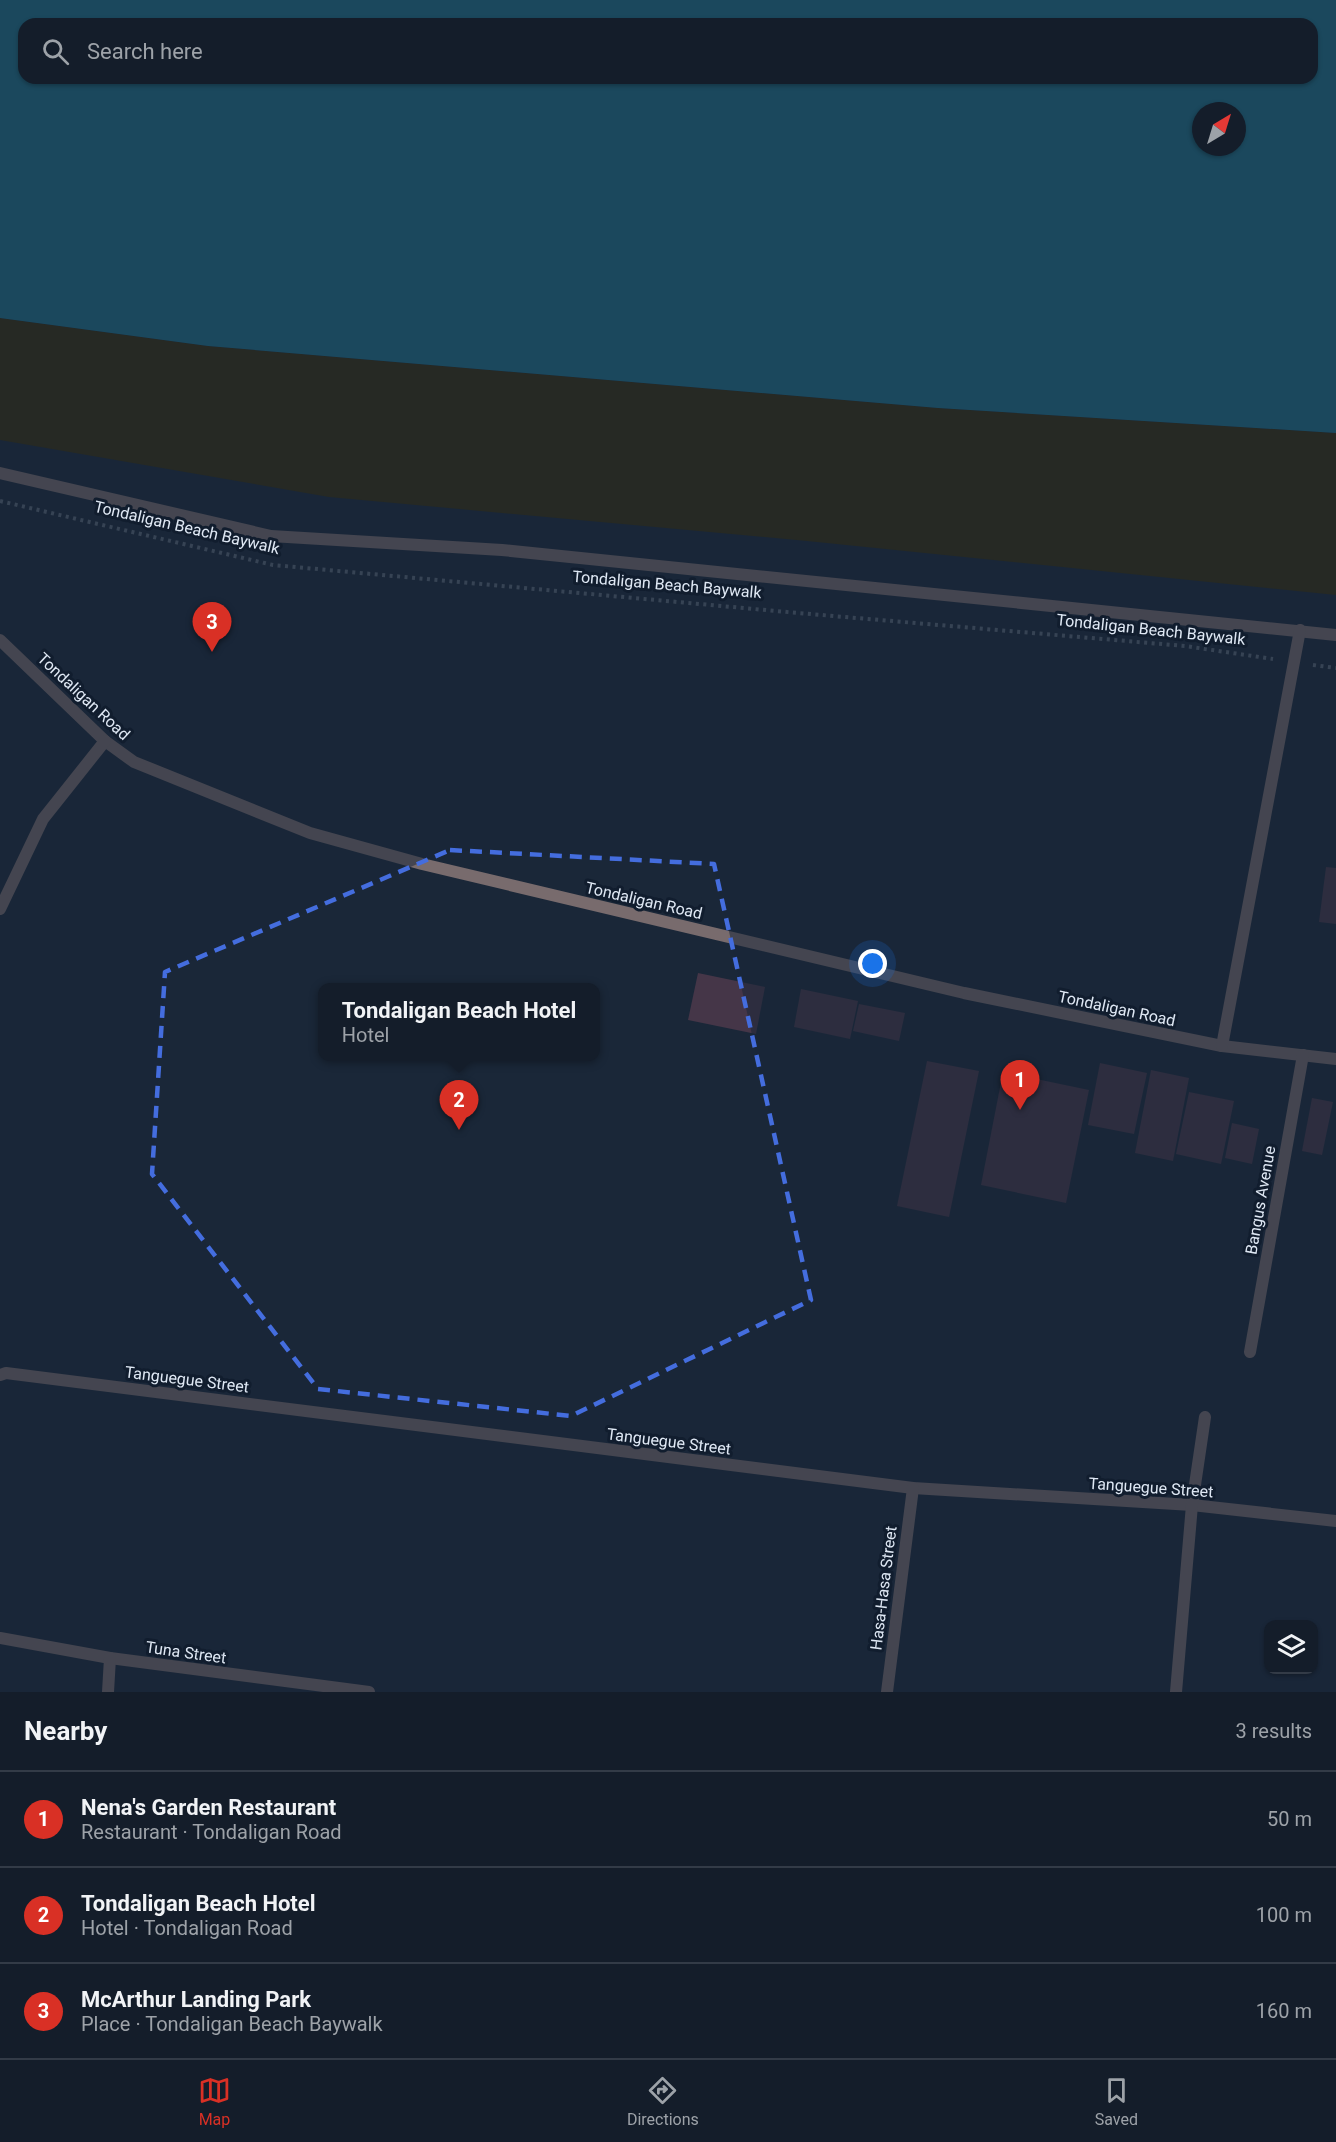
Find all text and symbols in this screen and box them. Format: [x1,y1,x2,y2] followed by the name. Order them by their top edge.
[18,18,1318,84] search box
[39,35,72,68] icon: search
[87,39,203,64] text: Search here
[1192,102,1246,156] north arrow
[92,497,282,558] street label: Tondaligan Beach Baywalk
[572,567,763,602] street label: Tondaligan Beach Baywalk
[192,602,232,652] pin: 3
[1056,610,1247,649] street label: Tondaligan Beach Baywalk
[33,649,134,744] street label: Tondaligan Road
[584,878,704,923] street label: Tondaligan Road
[858,949,887,978] your location
[318,983,600,1061] popup
[1056,987,1177,1030] street label: Tondaligan Road
[342,998,576,1023] text: Tondaligan Beach Hotel
[342,1023,389,1047] text: Hotel
[1000,1060,1040,1110] pin: 1
[440,1080,478,1130] pin: 2
[1242,1144,1279,1256] street label: Bangus Avenue
[124,1362,250,1397] street label: Tanguegue Street
[606,1424,732,1459] street label: Tanguegue Street
[1088,1474,1214,1501] street label: Tanguegue Street
[866,1525,901,1651] street label: Hasa-Hasa Street
[1264,1620,1318,1674] map controls
[1264,1620,1318,1674] button: layers
[144,1637,228,1668] street label: Tuna Street
[24,1716,107,1746] text: Nearby
[1236,1719,1312,1743] text: 3 results
[81,1795,336,1820] text: Nena's Garden Restaurant
[38,1807,49,1831] text: 1
[1267,1807,1312,1831] text: 50 m
[81,1820,342,1844] text: Restaurant · Tondaligan Road
[81,1891,316,1916] text: Tondaligan Beach Hotel
[38,1903,49,1927] text: 2
[1256,1903,1312,1927] text: 100 m
[81,1916,293,1940] text: Hotel · Tondaligan Road
[81,1987,311,2012] text: McArthur Landing Park
[38,1999,49,2023] text: 3
[1256,1999,1312,2023] text: 160 m
[81,2012,383,2036] text: Place · Tondaligan Beach Baywalk
[198,2074,231,2129] tab: Map
[627,2074,699,2129] tab: Directions
[1095,2074,1138,2129] tab: Saved

